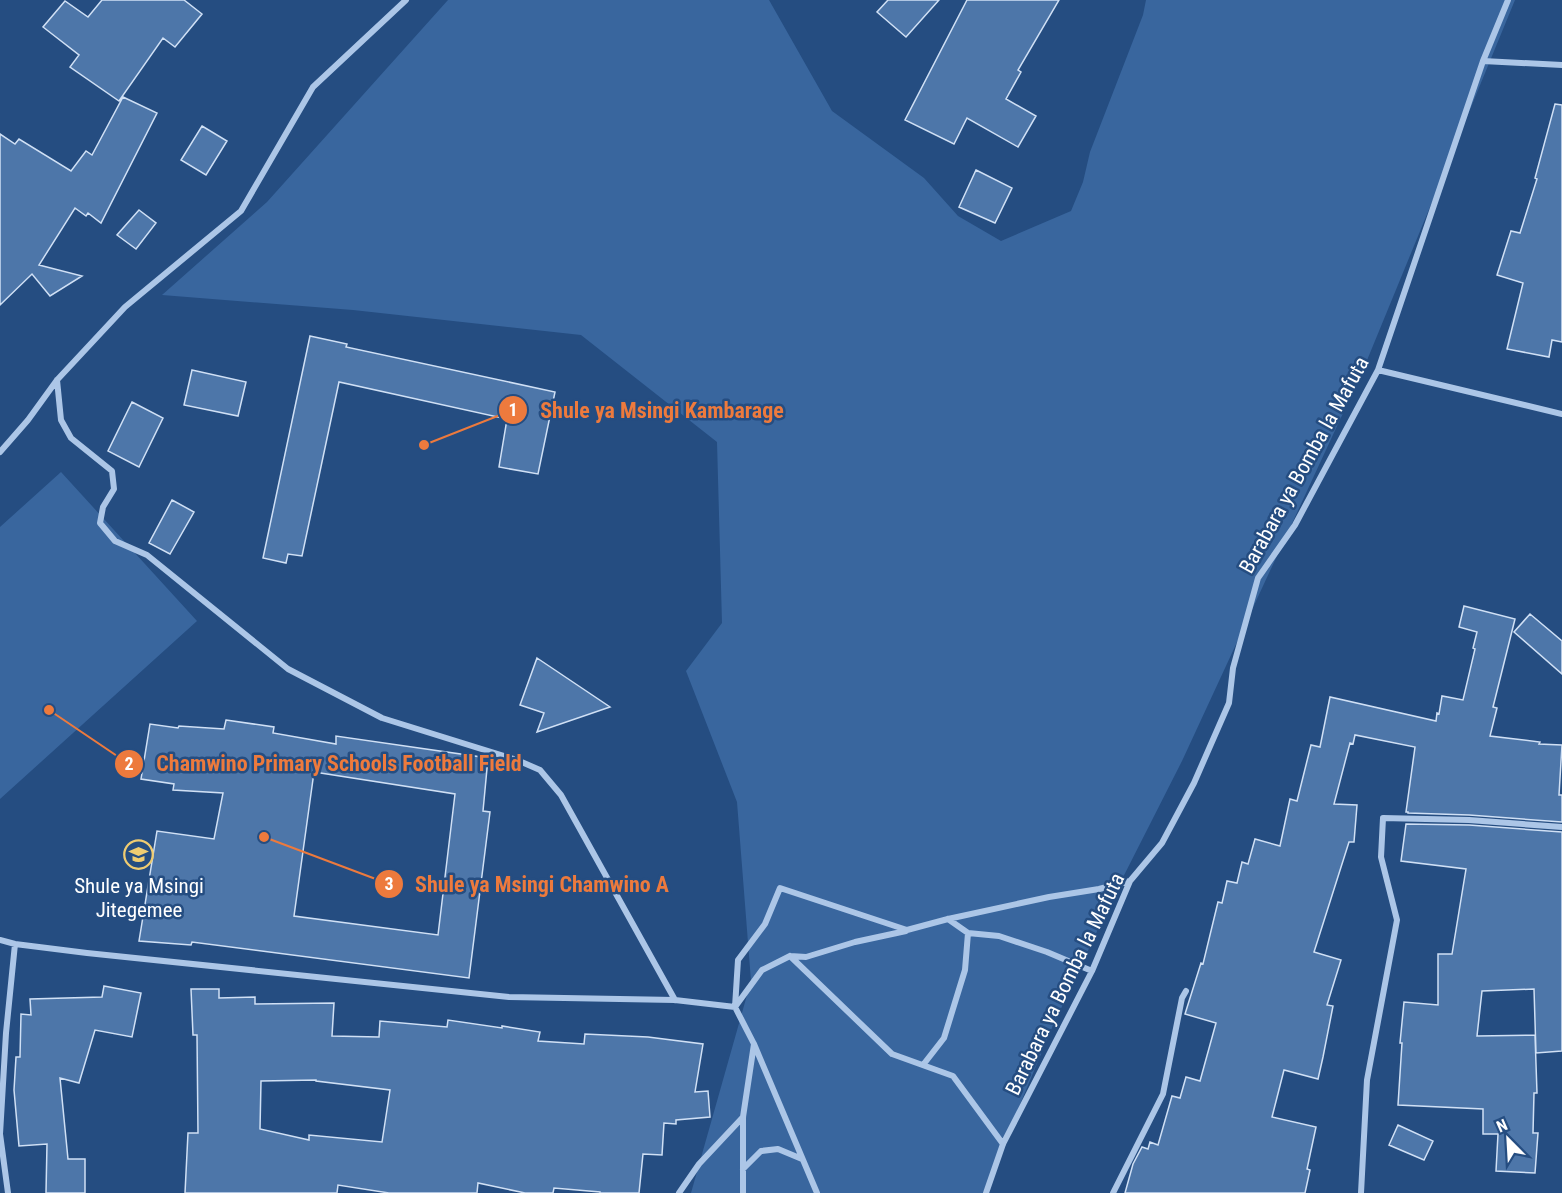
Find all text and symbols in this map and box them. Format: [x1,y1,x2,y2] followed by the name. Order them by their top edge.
[1234,352,1374,578] street label: Barabara ya Bomba la Mafuta
[498,390,796,430] callout: Shule ya Msingi Kambarage
[540,398,784,423] text: Shule ya Msingi Kambarage
[508,399,518,420] text: 1
[114,744,534,784] callout: Chamwino Primary Schools Football Field
[156,751,522,776] text: Chamwino Primary Schools Football Field
[124,753,134,774] text: 2
[123,839,155,871] school or university icon: Shule ya Msingi Jitegemee
[374,864,681,904] callout: Shule ya Msingi Chamwino A
[1001,869,1129,1099] street label: Barabara ya Bomba la Mafuta
[415,872,669,897] text: Shule ya Msingi Chamwino A
[384,873,394,894] text: 3
[74,874,204,922] place label: Shule ya Msingi Jitegemee
[1478,1109,1538,1169] north arrow
[1494,1115,1510,1136] text: N

